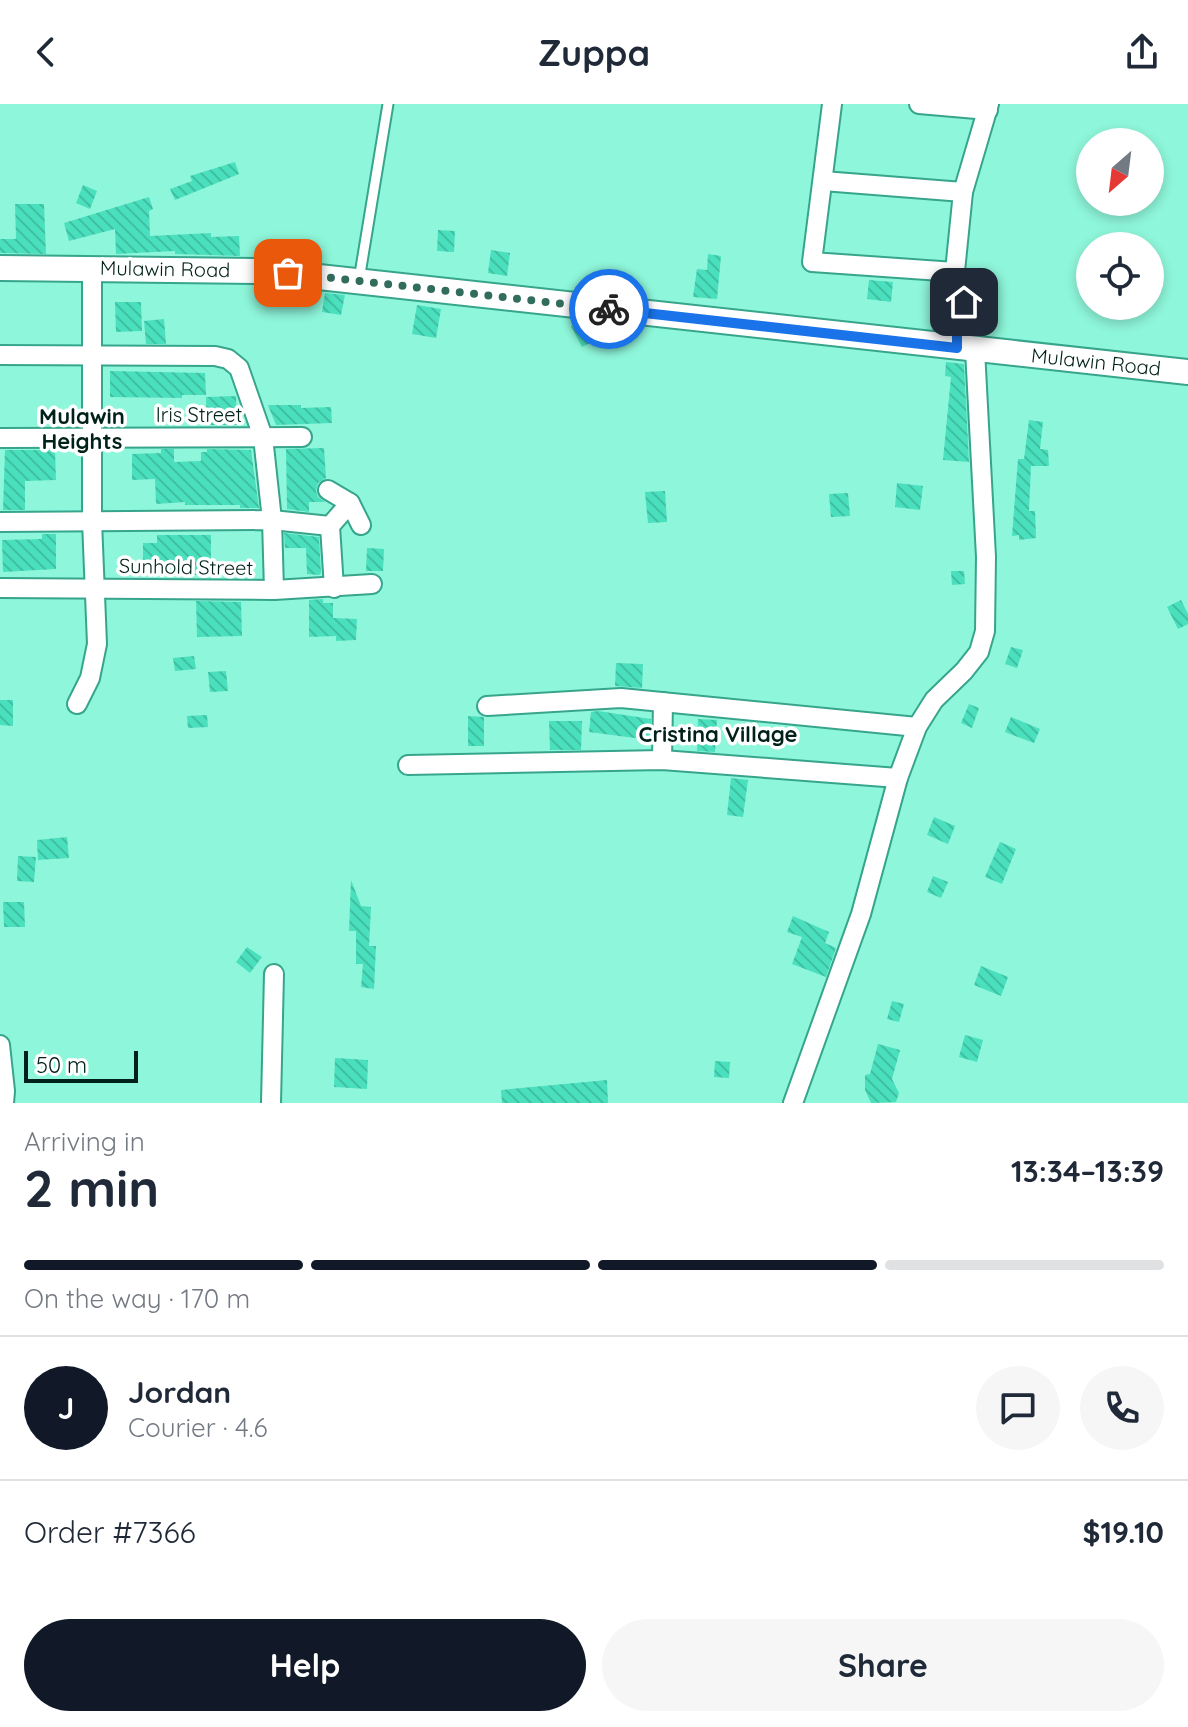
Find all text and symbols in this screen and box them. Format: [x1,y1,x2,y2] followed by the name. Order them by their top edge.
[24,30,68,74] icon: back
[538,30,650,75] text: Zuppa
[1120,30,1164,74] icon: share
[1076,128,1164,216] north arrow
[1076,128,1164,320] map controls
[1076,232,1164,320] button: locate
[254,239,322,307] pin
[266,251,310,295] icon: bag
[100,255,230,282] street label: Mulawin Road
[930,268,998,336] pin
[569,269,649,349] courier
[942,280,986,324] icon: home
[587,287,631,331] icon: bike
[1030,342,1162,381] street label: Mulawin Road
[39,402,125,455] district label: Mulawin Heights
[156,402,242,427] street label: Iris Street
[119,553,254,580] street label: Sunhold Street
[639,720,797,748] district label: Cristina Village
[24,1047,138,1083] scale bar
[36,1051,87,1079] text: 50 m
[24,1125,145,1158] text: Arriving in
[1011,1152,1164,1190] text: 13:34–13:39
[24,1155,159,1220] text: 2 min
[24,1282,250,1315] text: On the way · 170 m
[976,1366,1060,1450] button: chat
[1080,1366,1164,1450] button: phone
[128,1373,231,1411] text: Jordan
[58,1389,74,1427] text: J
[128,1411,267,1444] text: Courier · 4.6
[24,1513,196,1551] text: Order #7366
[1083,1513,1164,1551] text: $19.10
[24,1619,586,1711] button: Help
[602,1619,1164,1711] button: Share

